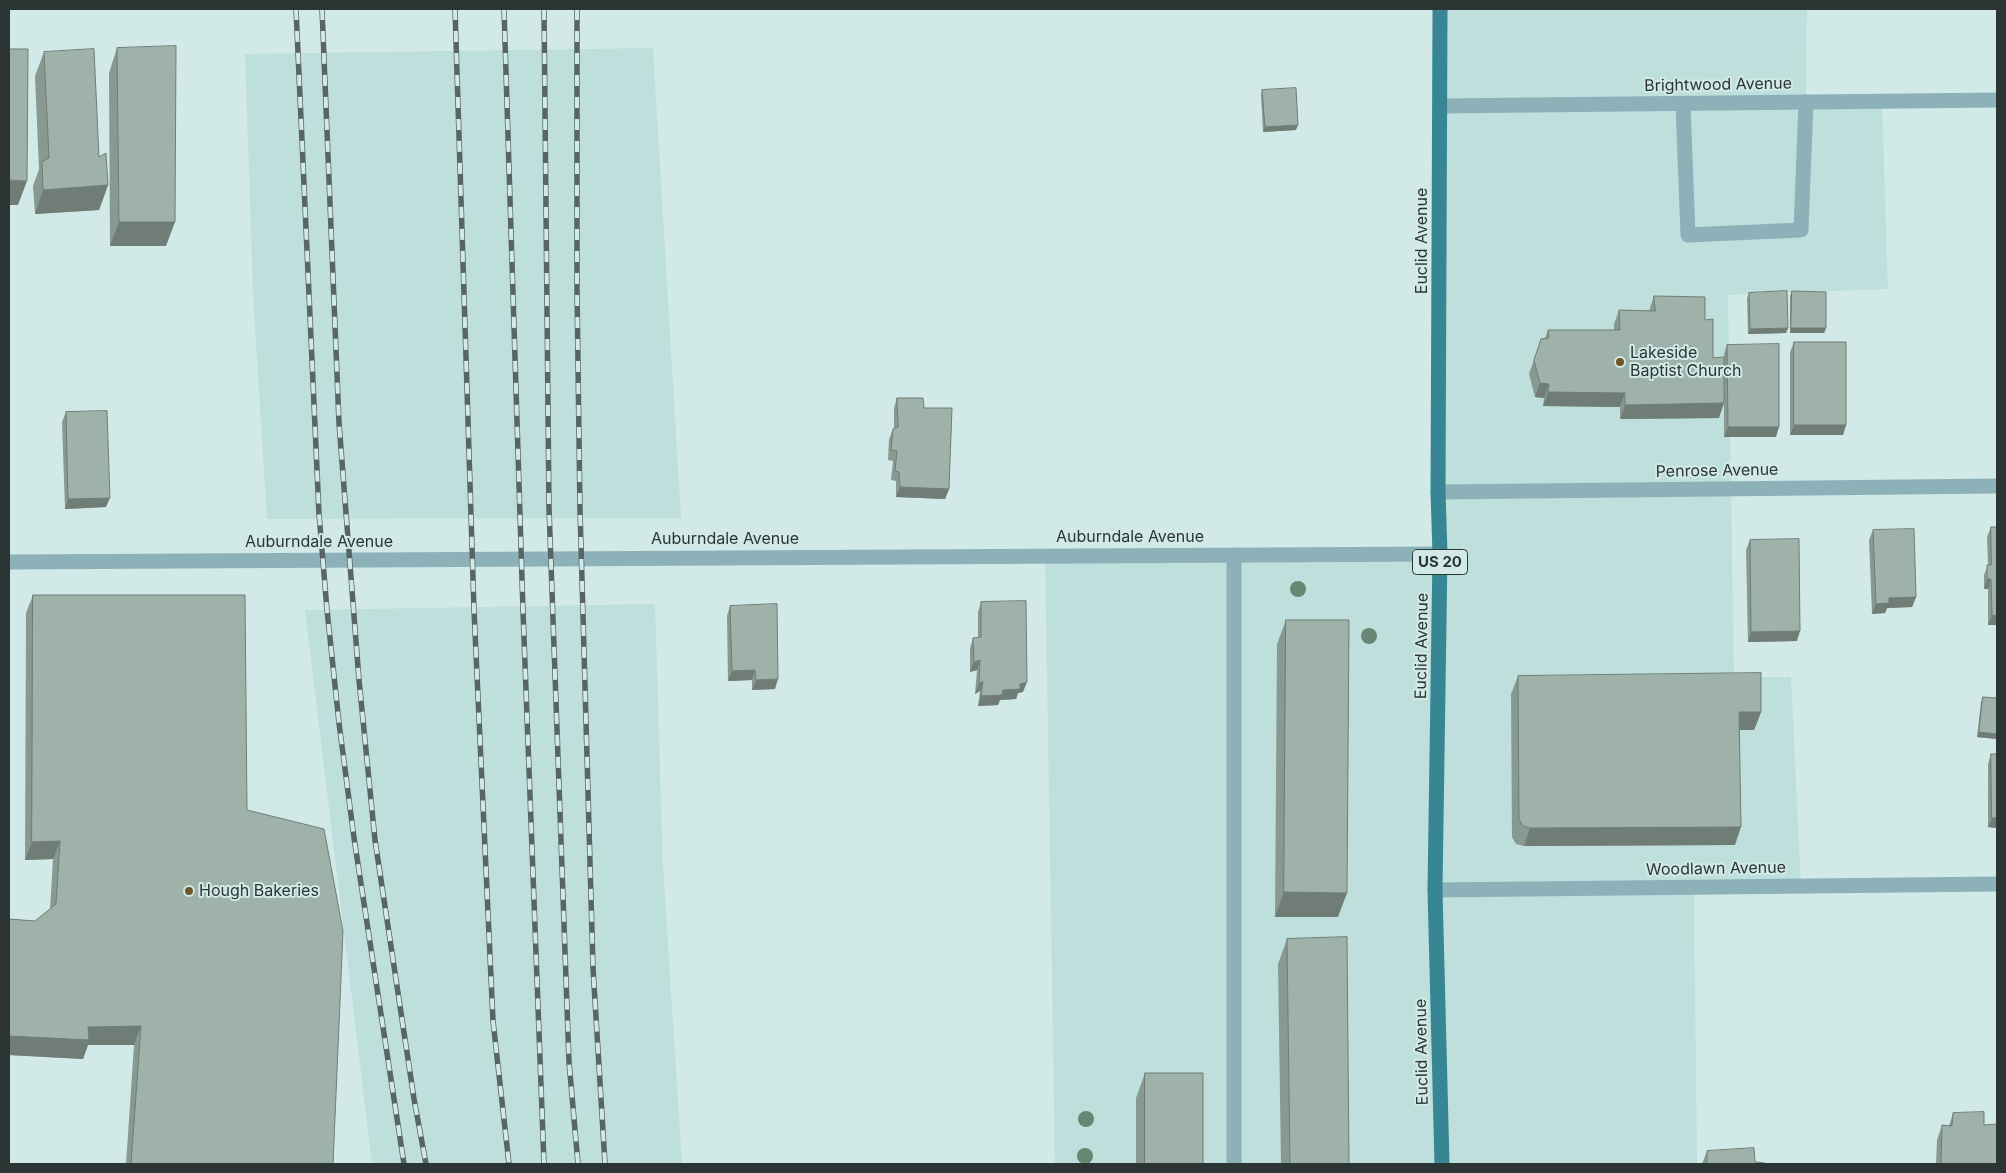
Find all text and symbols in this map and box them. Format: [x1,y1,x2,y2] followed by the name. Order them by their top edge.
[1644,74,1792,96] street label: Brightwood Avenue
[1412,188,1432,294] street label: Euclid Avenue
[1630,343,1742,381] place label: Lakeside Baptist Church
[1614,356,1626,368] marker: Lakeside Baptist Church
[1655,460,1779,482] street label: Penrose Avenue
[1056,527,1204,547] street label: Auburndale Avenue
[651,529,799,549] street label: Auburndale Avenue
[245,532,393,552] street label: Auburndale Avenue
[1412,550,1468,574] road number: US 20
[1411,593,1433,699] street label: Euclid Avenue
[1646,858,1786,880] street label: Woodlawn Avenue
[199,881,319,901] place label: Hough Bakeries
[183,885,195,897] marker: Hough Bakeries
[1411,999,1433,1105] street label: Euclid Avenue

